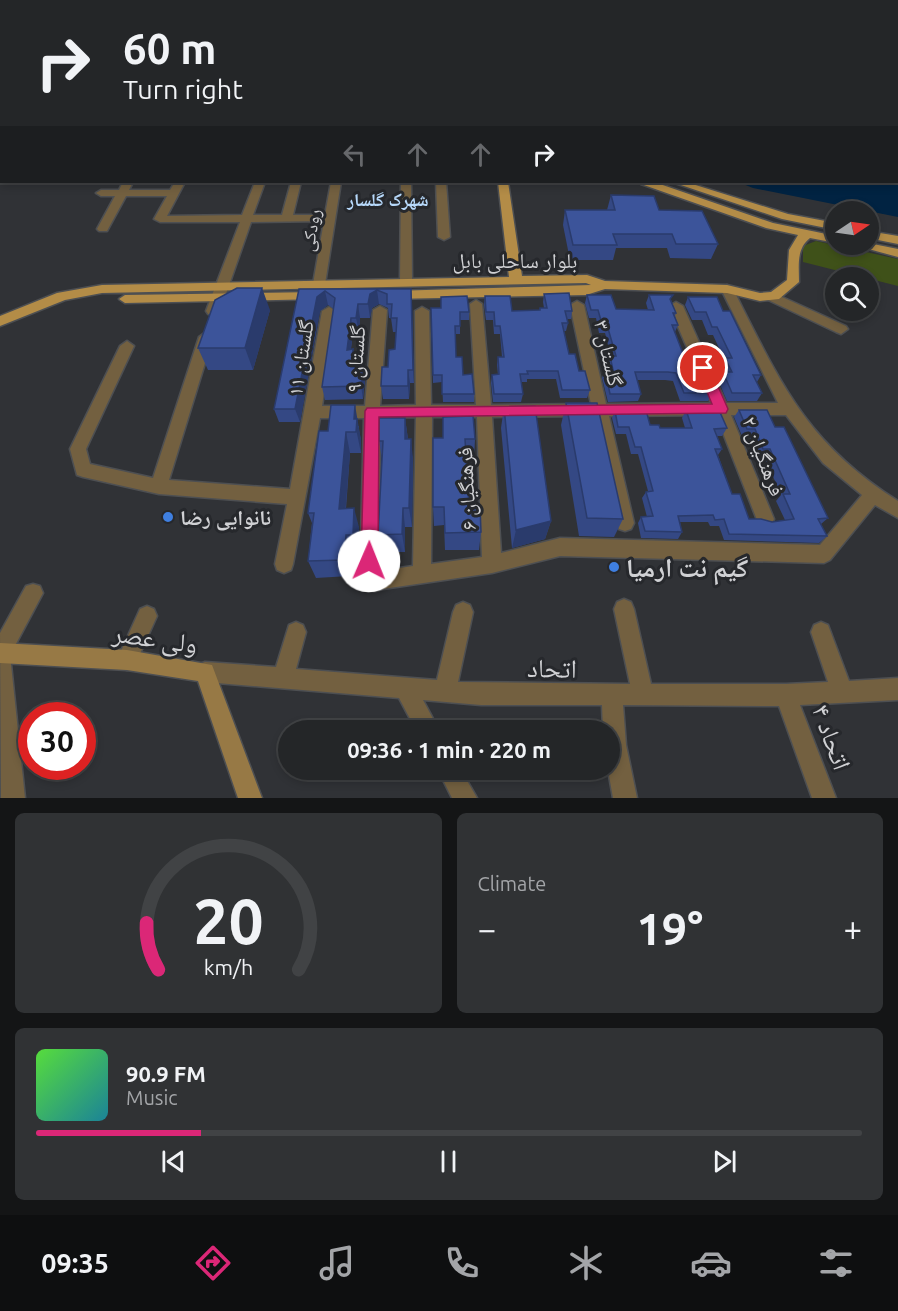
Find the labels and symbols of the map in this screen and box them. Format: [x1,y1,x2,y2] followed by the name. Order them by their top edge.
[346,189,429,210] district label: شهرک گلسار
[825,201,879,255] north arrow
[296,207,326,253] street label: رودکی
[453,248,577,274] street label: بلوار ساحلی بابل
[282,318,319,398] street label: گلستان ۱۱
[589,318,628,389] street label: گلستان ۳
[341,324,370,393] street label: گلستان ۹
[677,342,728,393] pin
[737,413,790,499] street label: فرهنگیان ۲
[452,447,481,531] street label: فرهنگیان ۶
[180,505,271,531] place label: نانوایی رضا
[161,510,175,524] marker: نانوایی رضا
[337,529,401,593] position arrow
[626,553,749,586] place label: گیم نت ارمیا
[607,560,621,574] marker: گیم نت ارمیا
[109,618,199,660] street label: ولی عصر
[527,653,577,683] street label: اتحاد
[807,700,857,774] street label: اتحاد ۴
[18,702,96,780] speed limit sign: 30

